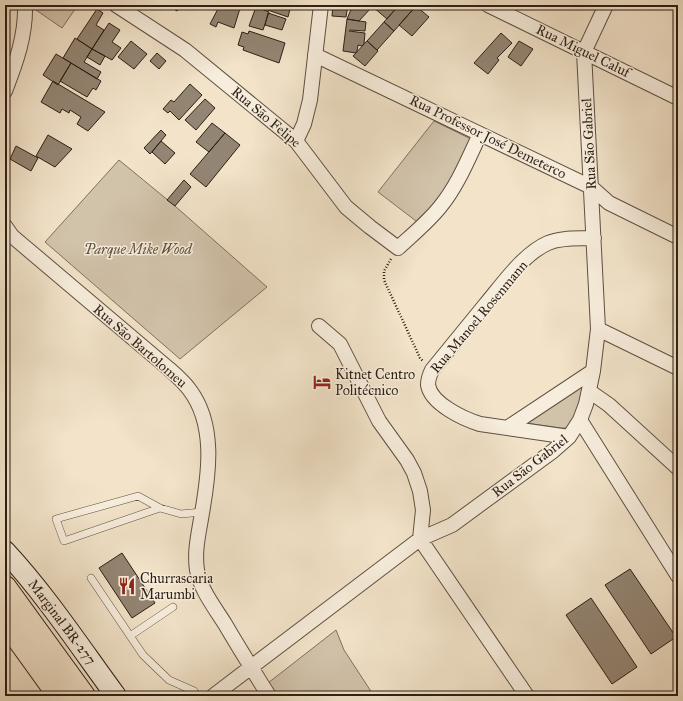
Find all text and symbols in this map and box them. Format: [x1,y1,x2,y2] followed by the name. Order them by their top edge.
[533,21,635,82] street label: Rua Miguel Caluf
[228,83,304,151] street label: Rua São Felipe
[406,92,569,183] street label: Rua Professor José Demeterco
[578,98,600,190] street label: Rua São Gabriel
[84,241,194,258] park label: Parque Mike Wood
[427,257,531,377] street label: Rua Manoel Rosenmann
[90,301,191,392] street label: Rua São Bartolomeu
[335,366,415,399] place label: Kitnet Centro Politécnico
[312,372,332,392] hotel icon: Kitnet Centro Politécnico
[489,431,572,501] street label: Rua São Gabriel
[140,570,213,603] place label: Churrascaria Marumbi
[24,576,100,668] street label: Marginal BR-277
[117,576,137,596] restaurant icon: Churrascaria Marumbi

